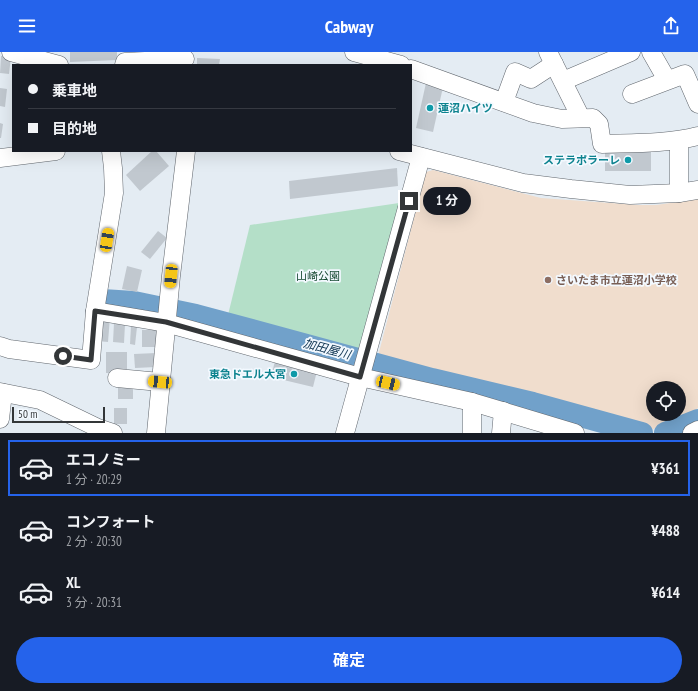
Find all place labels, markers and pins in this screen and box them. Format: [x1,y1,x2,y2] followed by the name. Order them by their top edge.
[438,101,493,115] place label: 蓮沼ハイツ
[425,103,435,113] marker: 蓮沼ハイツ
[543,153,620,167] place label: ステラポラーレ
[623,155,633,165] marker: ステラポラーレ
[556,273,677,287] place label: さいたま市立蓮沼小学校
[543,275,553,285] marker: さいたま市立蓮沼小学校
[209,367,286,381] place label: 東急ドエル大宮
[289,369,299,379] marker: 東急ドエル大宮

